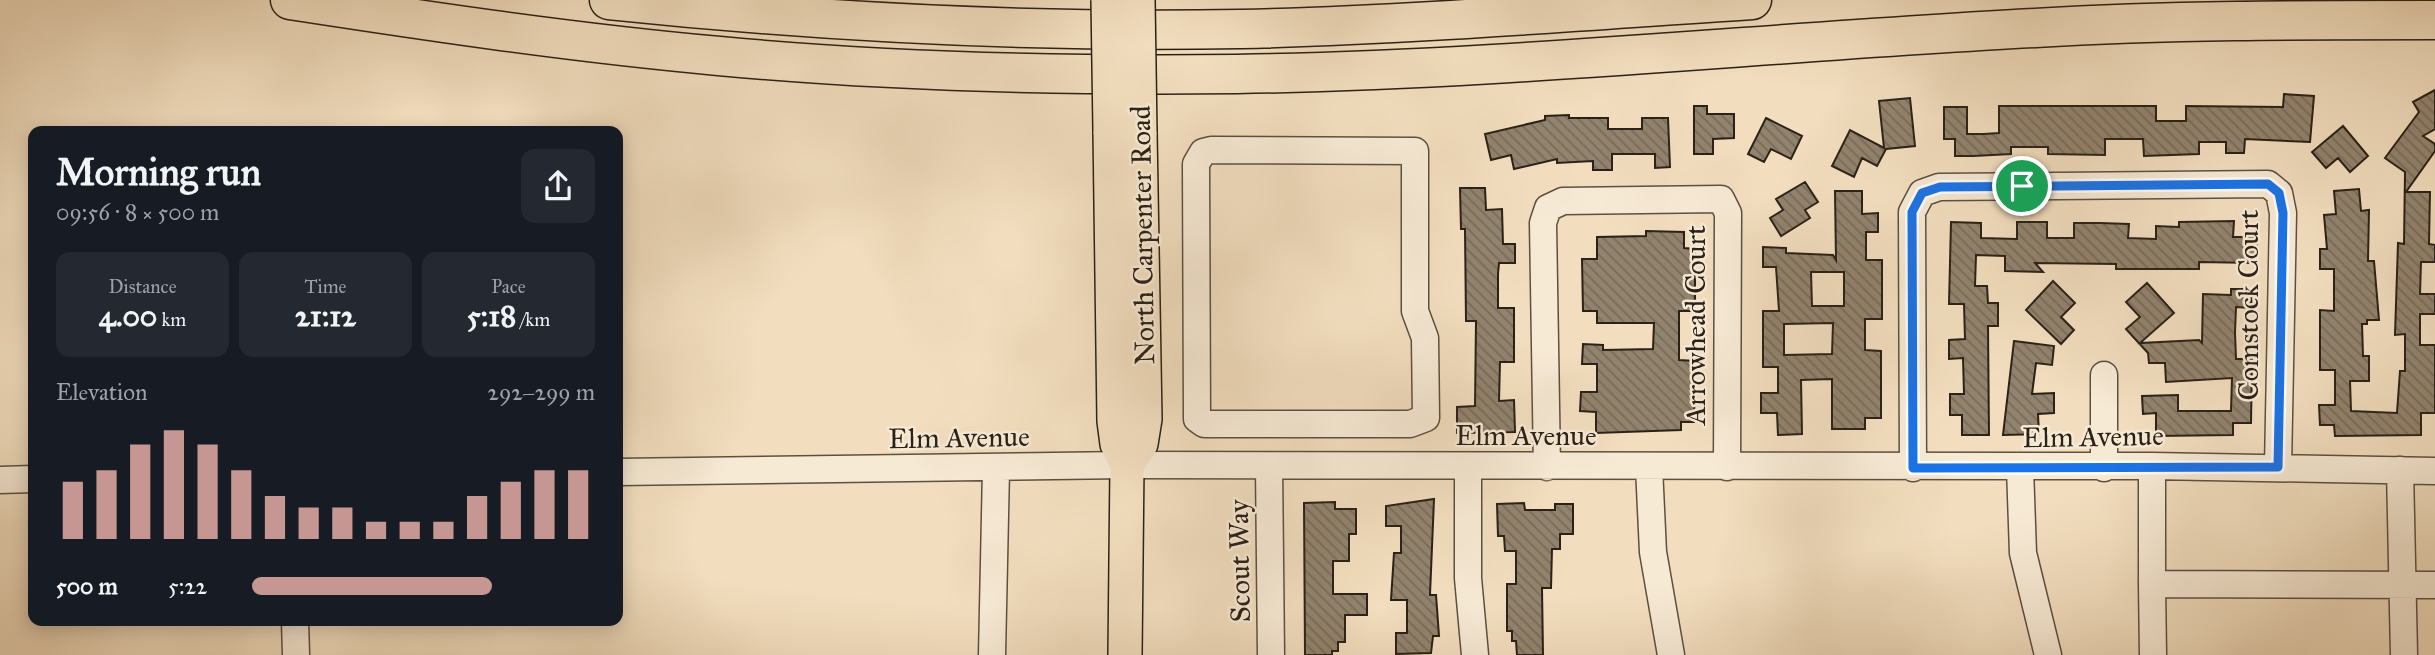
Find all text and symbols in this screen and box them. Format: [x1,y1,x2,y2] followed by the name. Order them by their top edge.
[1123,105,1162,365] street label: North Carpenter Road
[56,149,261,195] text: Morning run
[521,149,595,223] button: share
[1992,156,2052,216] pin
[2003,167,2041,205] icon: arrive
[56,198,219,226] text: 09:56 · 8 × 500 m
[2231,209,2266,400] street label: Comstock Court
[1678,225,1713,426] street label: Arrowhead Court
[108,275,177,298] text: Distance
[304,275,347,298] text: Time
[491,275,526,298] text: Pace
[99,298,157,334] text: 4.00
[295,298,356,334] text: 21:12
[467,298,516,334] text: 5:18
[157,308,186,331] text: km
[516,308,550,331] text: /km
[56,378,147,406] text: Elevation
[488,378,595,406] text: 292–299 m
[1455,418,1597,453] street label: Elm Avenue
[2022,418,2164,455] street label: Elm Avenue
[888,419,1030,456] street label: Elm Avenue
[1221,498,1258,623] street label: Scout Way
[56,572,118,600] text: 500 m
[168,572,207,600] text: 5:22

